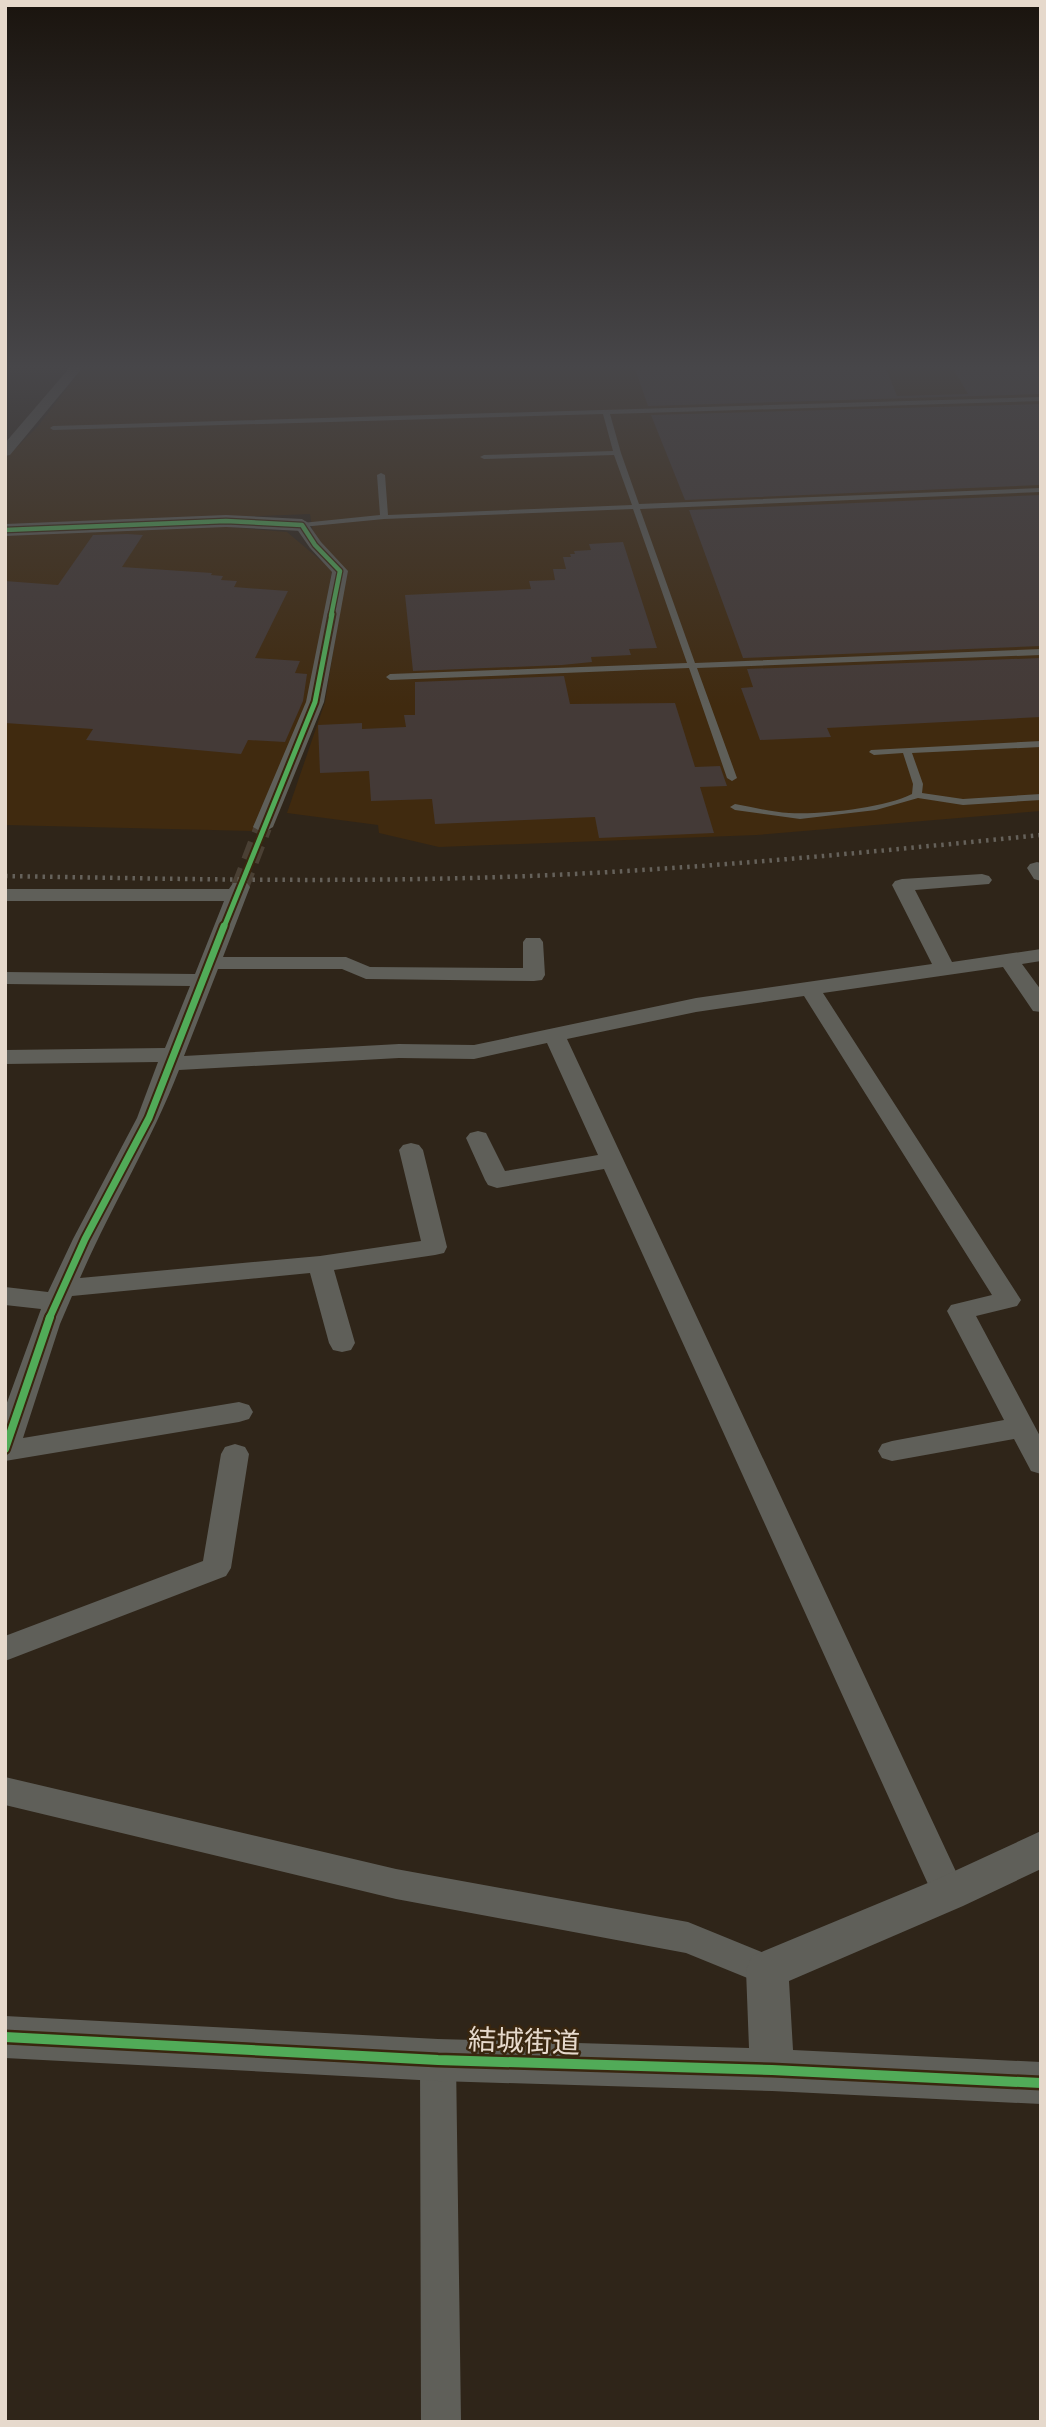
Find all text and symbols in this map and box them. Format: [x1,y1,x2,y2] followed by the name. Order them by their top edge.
[467,2023,581,2060] street label: 結城街道

